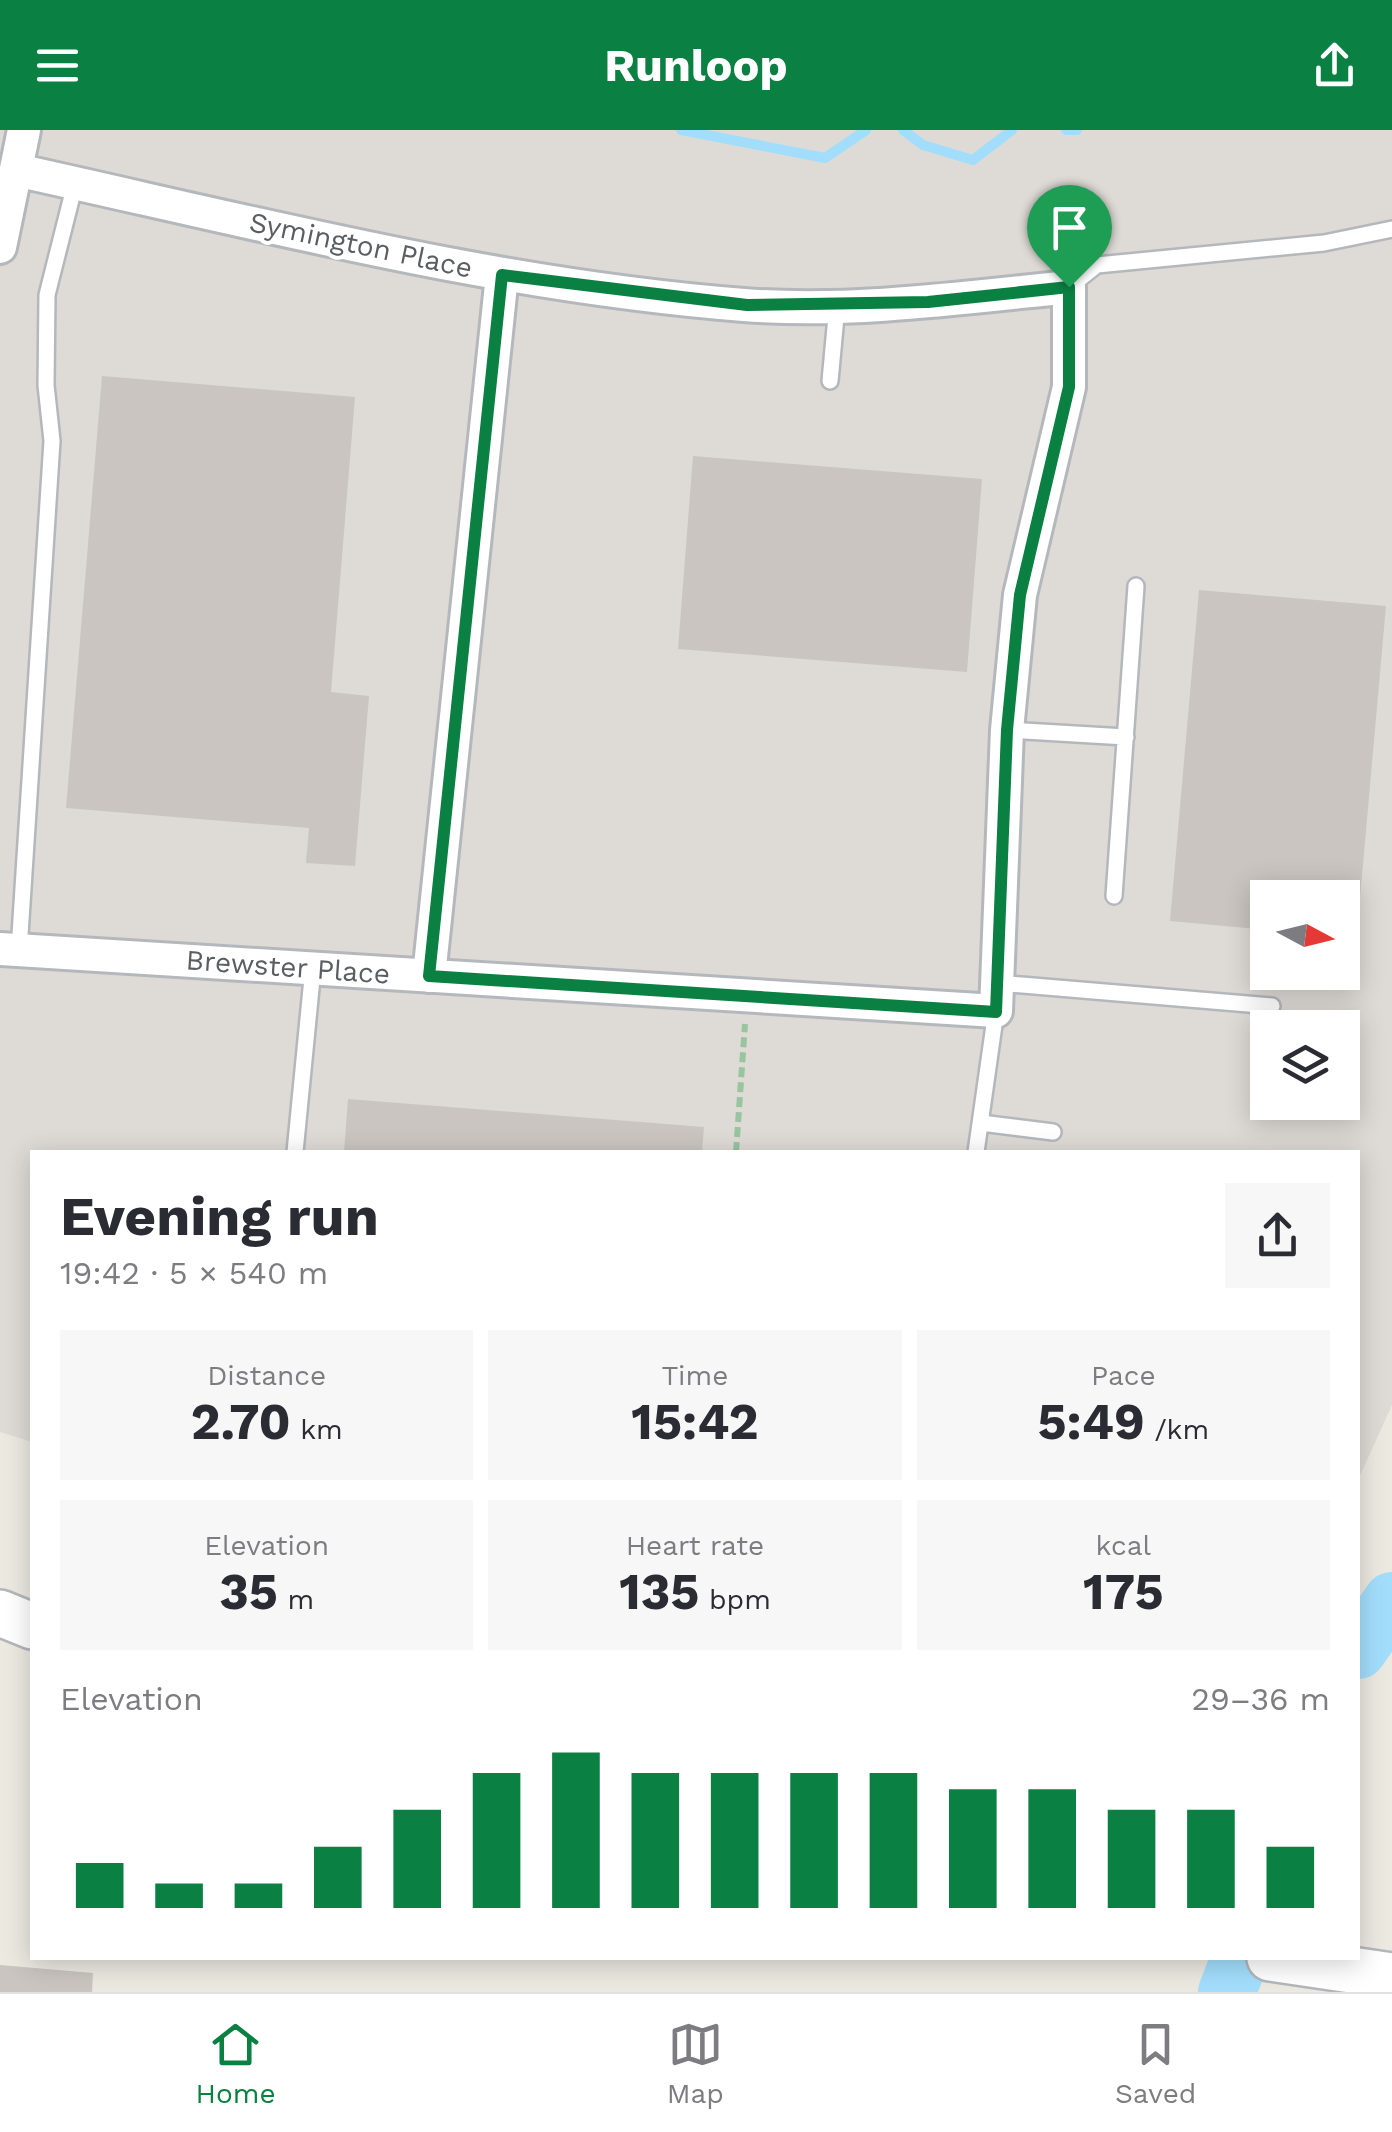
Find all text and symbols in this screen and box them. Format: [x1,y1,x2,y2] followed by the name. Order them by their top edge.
[30,38,85,93] icon: menu
[1307,38,1362,93] icon: share
[604,39,788,92] text: Runloop
[1027,185,1112,288] pin
[1042,200,1097,255] icon: arrive
[247,205,475,285] street label: Symington Place
[1250,880,1360,990] north arrow
[1250,880,1360,1120] map controls
[185,943,391,991] street label: Brewster Place
[1250,1010,1360,1120] button: layers
[1225,1183,1330,1288] button: share
[60,1184,379,1248] text: Evening run
[60,1254,328,1292] text: 19:42 · 5 × 540 m
[207,1359,326,1392] text: Distance
[662,1359,728,1392] text: Time
[1091,1359,1156,1392] text: Pace
[191,1392,291,1451] text: 2.70
[631,1392,759,1451] text: 15:42
[1037,1392,1145,1451] text: 5:49
[291,1413,343,1446] text: km
[1145,1413,1209,1446] text: /km
[204,1529,329,1562] text: Elevation
[626,1529,764,1562] text: Heart rate
[1096,1529,1151,1562] text: kcal
[219,1562,278,1621] text: 35
[619,1562,699,1621] text: 135
[1083,1562,1164,1621] text: 175
[278,1583,314,1616] text: m
[699,1583,771,1616] text: bpm
[60,1680,203,1718] text: Elevation
[1191,1680,1330,1718] text: 29–36 m
[196,2017,276,2110] tab: Home
[667,2017,724,2110] tab: Map
[1115,2017,1196,2110] tab: Saved

